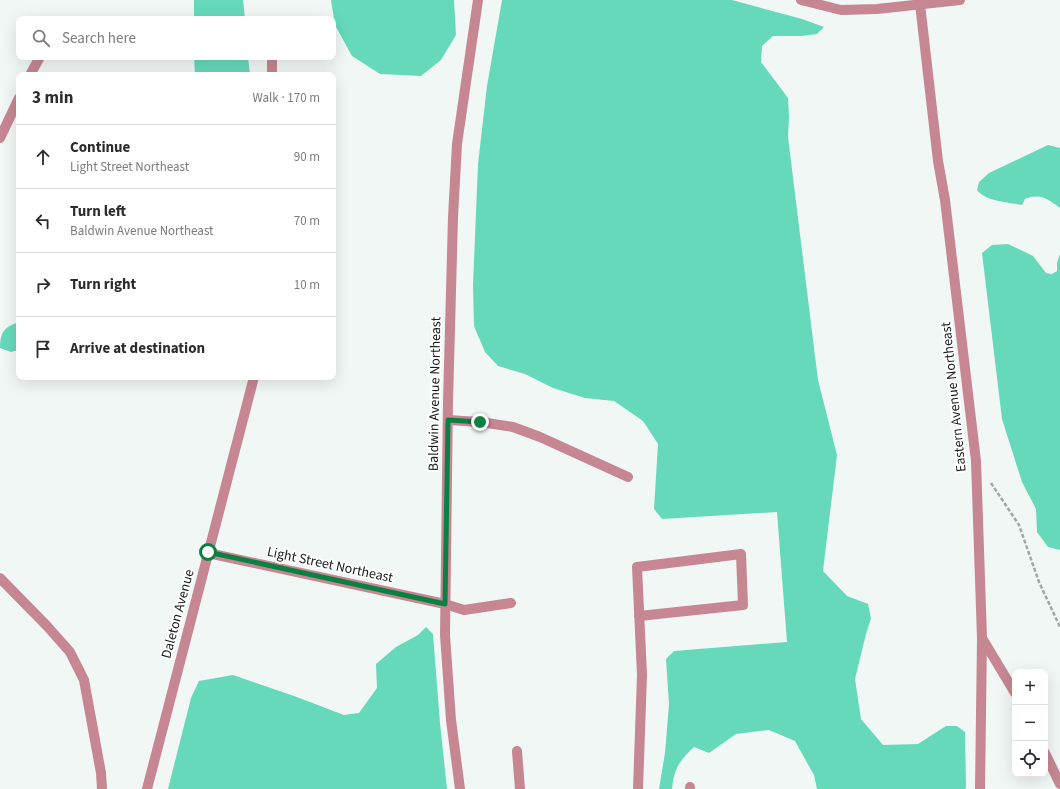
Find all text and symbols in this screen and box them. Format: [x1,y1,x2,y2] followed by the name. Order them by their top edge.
[16,16,336,60] search box
[30,27,52,49] icon: search
[62,28,136,49] text: Search here
[32,86,73,110] text: 3 min
[252,89,320,107] text: Walk · 170 m
[70,137,130,158] text: Continue
[32,146,54,168] icon: ahead
[294,148,320,166] text: 90 m
[70,158,189,176] text: Light Street Northeast
[70,201,126,222] text: Turn left
[32,210,54,232] icon: left
[294,212,320,230] text: 70 m
[70,222,213,240] text: Baldwin Avenue Northeast
[32,274,54,296] icon: right
[70,274,136,295] text: Turn right
[294,276,320,294] text: 10 m
[424,316,446,471] street label: Baldwin Avenue Northeast
[936,321,972,473] street label: Eastern Avenue Northeast
[32,338,54,360] icon: arrive
[70,338,205,359] text: Arrive at destination
[471,413,489,431] route end
[265,542,395,588] street label: Light Street Northeast
[199,543,217,561] route start
[156,567,200,661] street label: Daleton Avenue
[1012,669,1048,777] map controls
[1012,669,1048,705] button: +
[1012,705,1048,741] button: −
[1012,741,1048,777] button: locate

